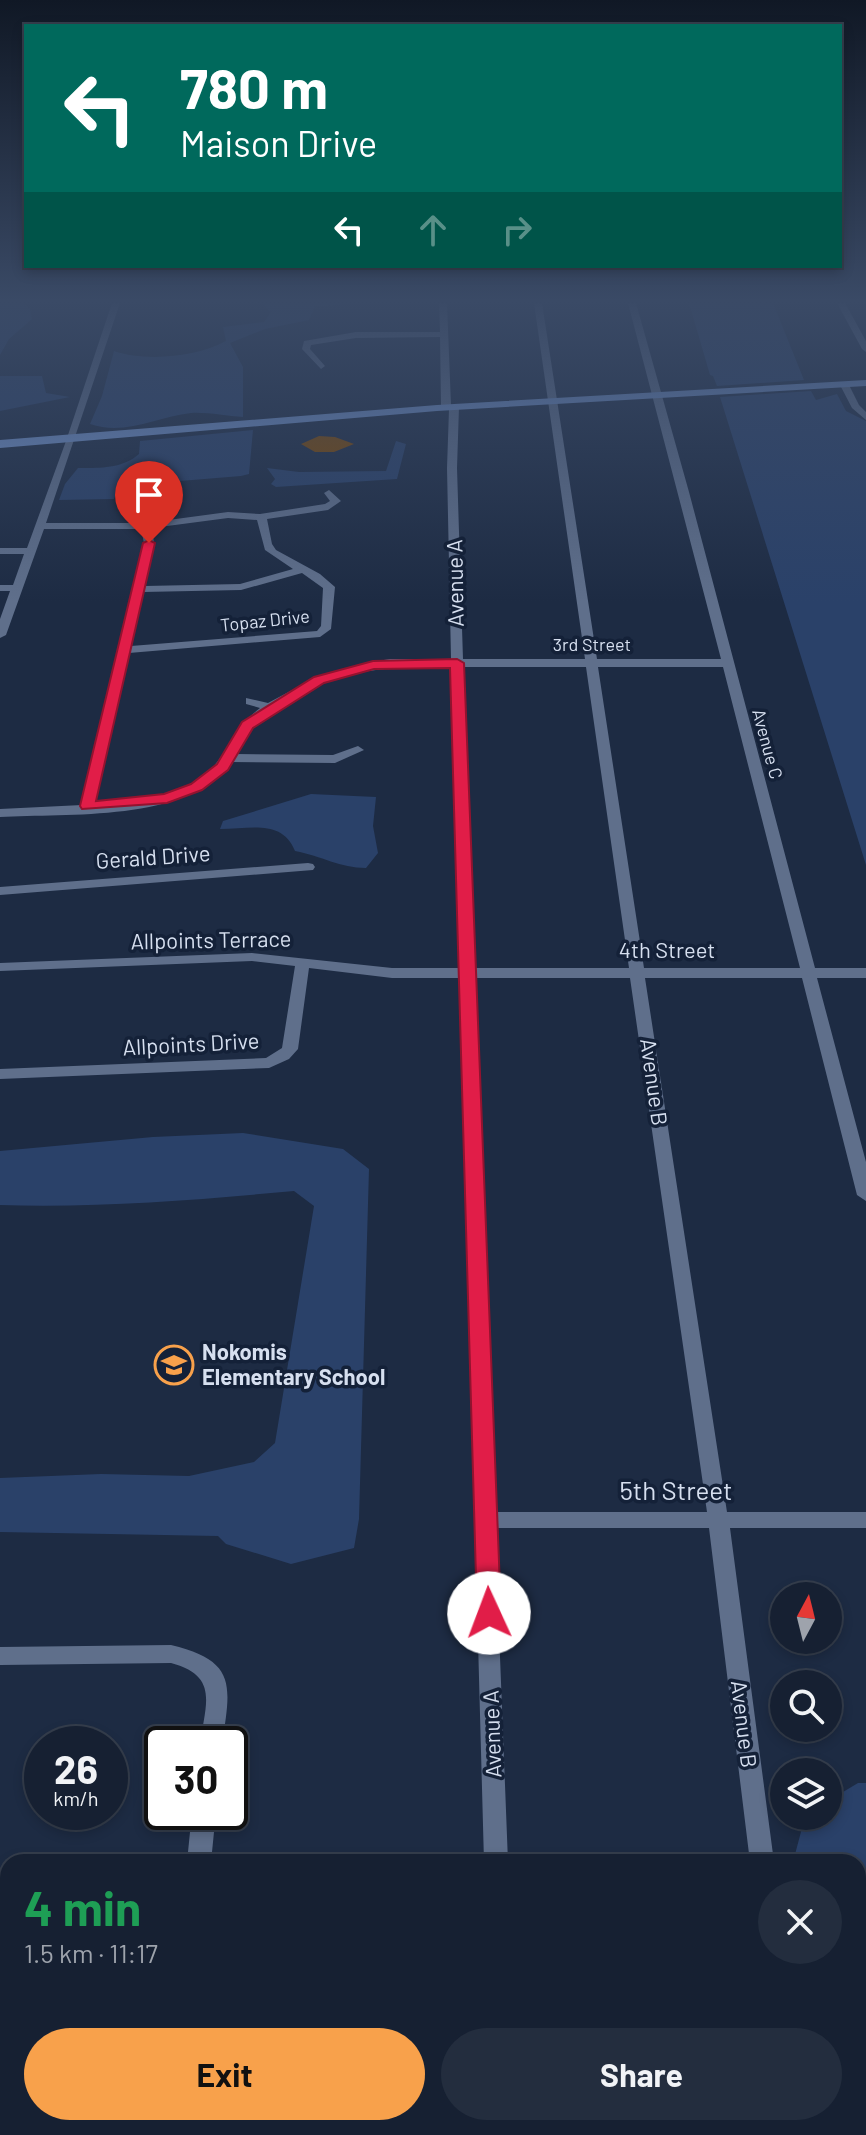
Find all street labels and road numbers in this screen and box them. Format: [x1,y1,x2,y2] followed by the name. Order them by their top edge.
[440,539,468,627] street label: Avenue A
[219,604,311,636] street label: Topaz Drive
[553,633,631,655] street label: 3rd Street
[748,706,788,781] street label: Avenue C
[95,839,211,873] street label: Gerald Drive
[130,925,292,953] street label: Allpoints Terrace
[619,936,715,962] street label: 4th Street
[122,1026,260,1060] street label: Allpoints Drive
[636,1036,674,1127] street label: Avenue B
[619,1474,733,1505] street label: 5th Street
[727,1679,763,1769] street label: Avenue B
[476,1690,506,1778] street label: Avenue A

